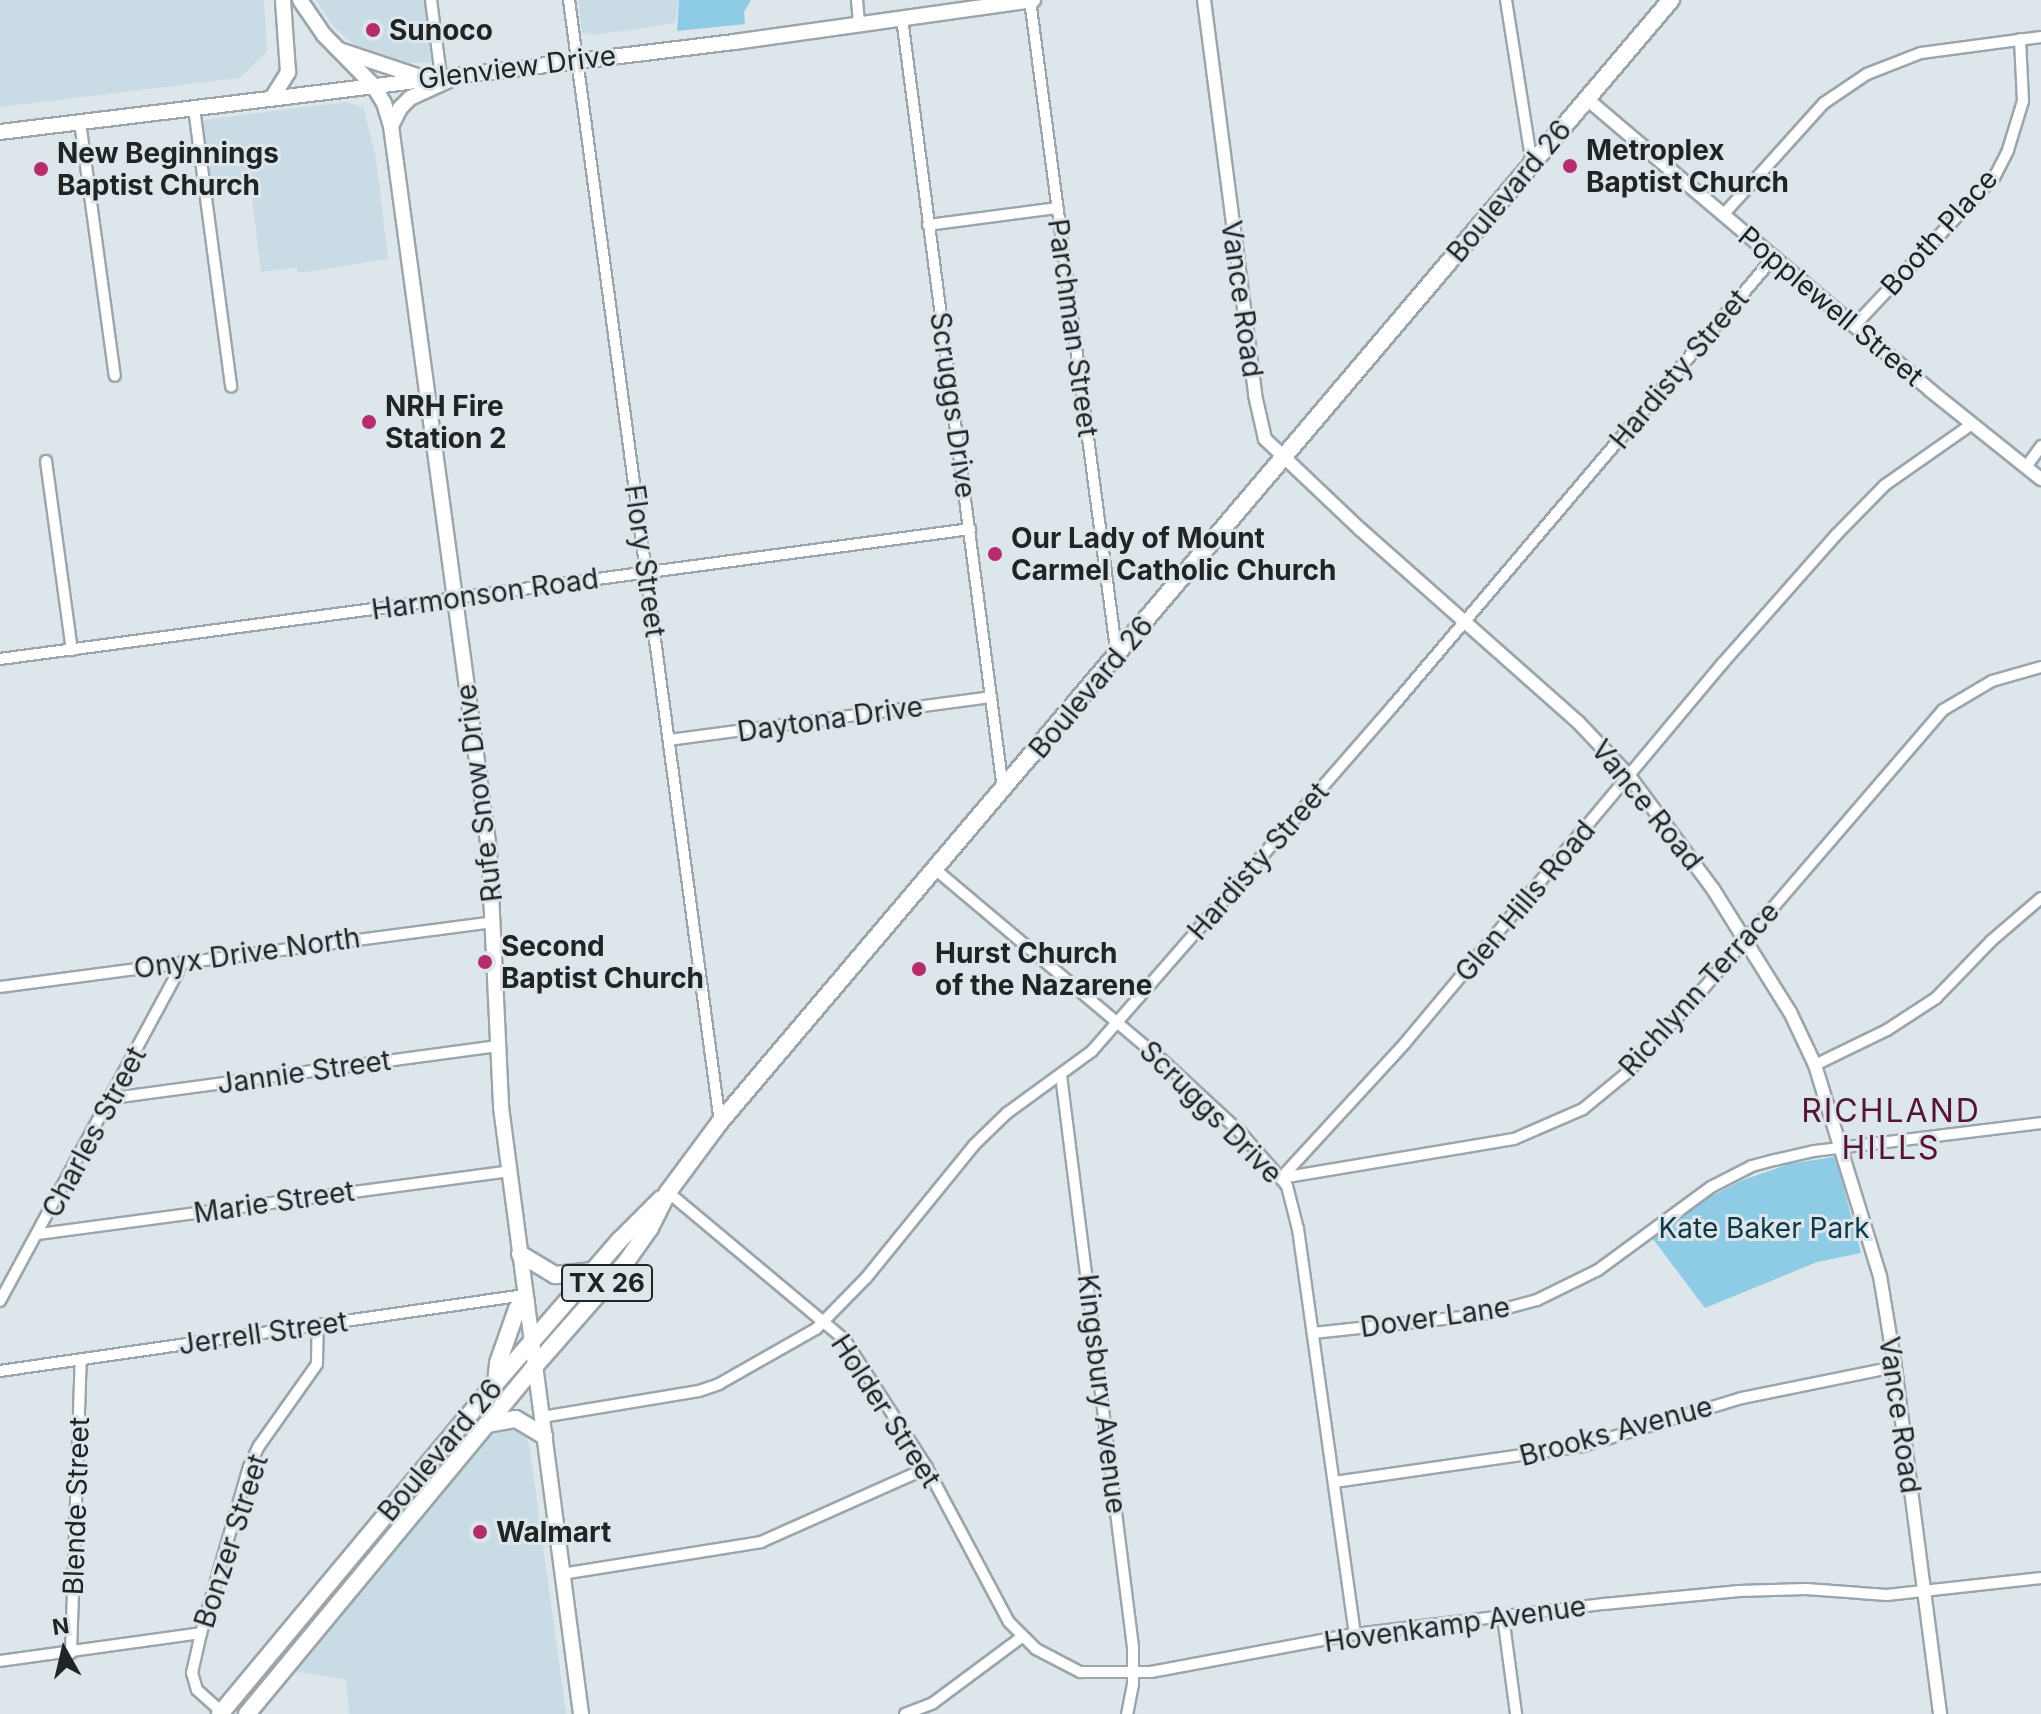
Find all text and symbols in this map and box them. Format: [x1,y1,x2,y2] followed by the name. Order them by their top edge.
[389,13,493,47] place label: Sunoco
[364,21,382,39] marker: Sunoco
[416,38,618,96] street label: Glenview Drive
[1440,113,1578,269] street label: Boulevard 26
[1586,133,1789,199] place label: Metroplex Baptist Church
[57,136,279,202] place label: New Beginnings Baptist Church
[1561,157,1579,175] marker: Metroplex Baptist Church
[32,160,50,178] marker: New Beginnings Baptist Church
[1874,162,2004,302] street label: Booth Place
[1041,217,1105,439] street label: Parchman Street
[1214,218,1270,380] street label: Vance Road
[1732,219,1930,393] street label: Popplewell Street
[1603,283,1755,455] street label: Hardisty Street
[923,310,983,500] street label: Scruggs Drive
[385,389,507,455] place label: NRH Fire Station 2
[360,413,378,431] marker: NRH Fire Station 2
[618,483,672,639] street label: Flory Street
[1011,521,1336,587] place label: Our Lady of Mount Carmel Catholic Church
[986,545,1004,563] marker: Our Lady of Mount Carmel Catholic Church
[369,561,601,627] street label: Harmonson Road
[1022,609,1160,765] street label: Boulevard 26
[449,682,509,904] street label: Rufe Snow Drive
[735,689,925,749] street label: Daytona Drive
[1584,733,1710,877] street label: Vance Road
[1180,775,1336,947] street label: Hardisty Street
[1448,814,1602,988] street label: Glen Hills Road
[1612,895,1786,1083] street label: Richlynn Terrace
[132,920,362,986] street label: Onyx Drive North
[501,929,704,995] place label: Second Baptist Church
[935,936,1152,1002] place label: Hurst Church of the Nazarene
[476,953,494,971] marker: Second Baptist Church
[910,960,928,978] marker: Hurst Church of the Nazarene
[1133,1034,1289,1190] street label: Scruggs Drive
[35,1041,153,1223] street label: Charles Street
[215,1043,393,1101] street label: Jannie Street
[1801,1093,1981,1168] district label: RICHLAND HILLS
[191,1174,357,1230] street label: Marie Street
[1658,1211,1870,1245] park label: Kate Baker Park
[561,1261,653,1305] road number: TX 26
[1071,1272,1133,1516] street label: Kingsbury Avenue
[1358,1290,1512,1344] street label: Dover Lane
[176,1305,350,1361] street label: Jerrell Street
[824,1328,948,1494] street label: Holder Street
[1872,1334,1928,1496] street label: Vance Road
[371,1372,509,1528] street label: Boulevard 26
[1516,1389,1716,1473] street label: Brooks Avenue
[56,1416,96,1596] street label: Blende Street
[187,1450,275,1632] street label: Bonzer Street
[496,1515,611,1549] place label: Walmart
[471,1523,489,1541] marker: Walmart
[1322,1589,1588,1659] street label: Hovenkamp Avenue
[24,1610,104,1690] north arrow
[51,1612,71,1640] text: N

